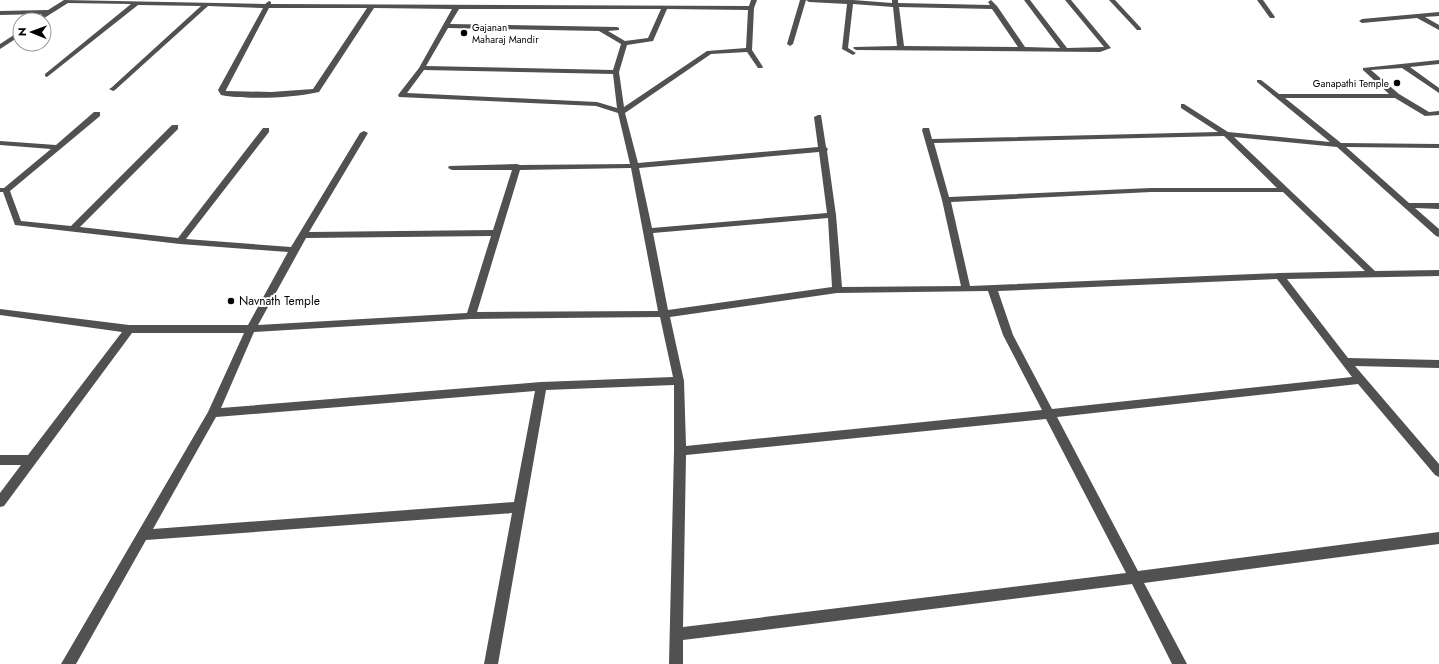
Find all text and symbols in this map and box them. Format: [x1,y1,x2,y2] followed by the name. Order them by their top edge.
[12,12,52,52] north arrow
[472,20,539,47] place label: Gajanan Maharaj Mandir
[14,27,30,36] text: N
[459,28,469,38] marker: Gajanan Maharaj Mandir
[1313,76,1389,91] place label: Ganapathi Temple
[1392,78,1402,88] marker: Ganapathi Temple
[239,292,320,310] place label: Navnath Temple
[226,296,236,306] marker: Navnath Temple

